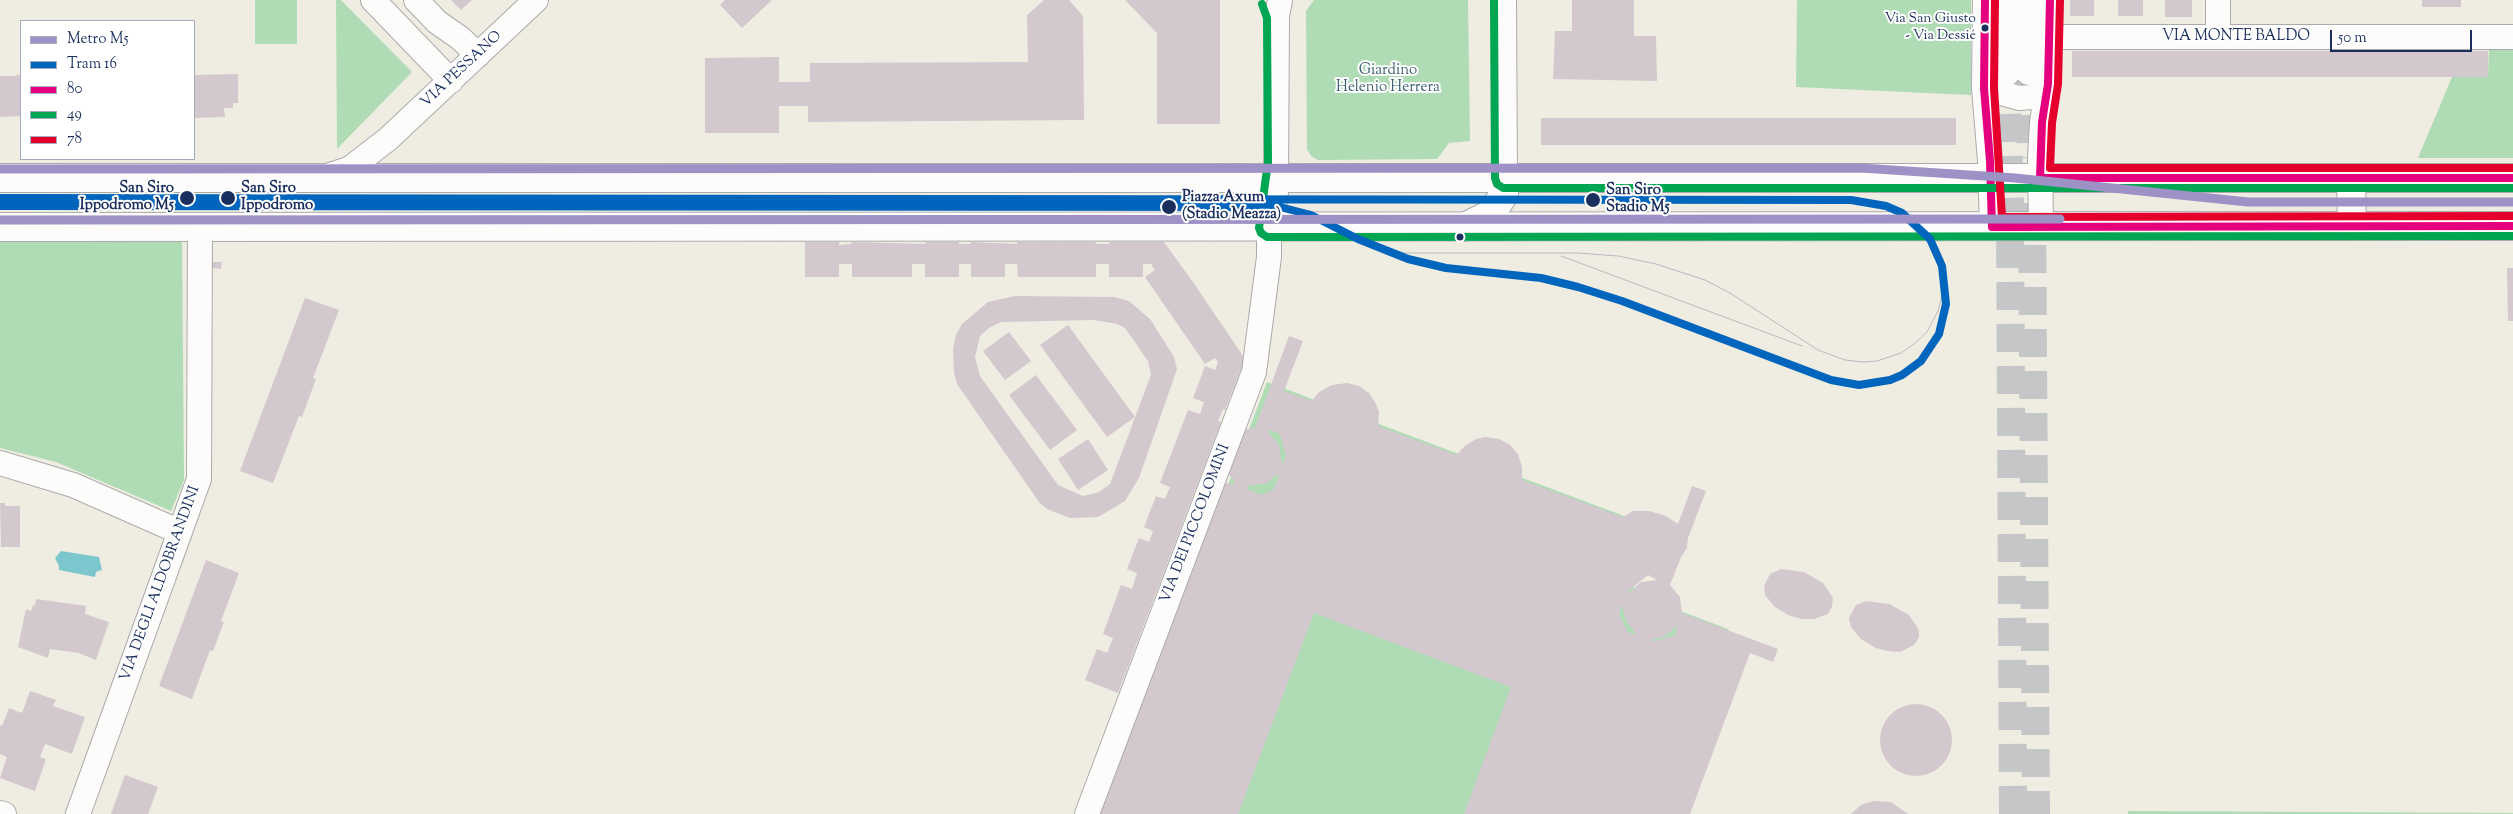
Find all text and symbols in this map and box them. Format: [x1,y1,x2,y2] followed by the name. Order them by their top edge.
[1885,12,1976,44] place label: Via San Giusto - Via Dessié
[20,20,195,160] legend
[2333,20,2476,52] scale bar
[1980,23,1990,33] marker: Via San Giusto - Via Dessié
[418,28,506,112] street label: VIA PESSANO
[2162,28,2310,46] street label: VIA MONTE BALDO
[2338,28,2367,49] text: 50 m
[67,29,129,50] text: Metro M5
[67,54,117,75] text: Tram 16
[1336,62,1440,97] park label: Giardino Helenio Herrera
[67,79,82,100] text: 80
[67,104,82,125] text: 49
[67,129,82,150] text: 78
[80,180,174,215] place label: San Siro Ippodromo M5
[241,180,313,215] place label: San Siro Ippodromo
[1606,182,1670,217] place label: San Siro Stadio M5
[178,189,196,207] marker: San Siro Ippodromo M5
[219,189,237,207] marker: San Siro Ippodromo
[1182,189,1281,224] place label: Piazza Axum (Stadio Meazza)
[1584,191,1602,209] marker: San Siro Stadio M5
[1160,198,1178,216] marker: Piazza Axum (Stadio Meazza)
[1455,232,1465,242] unlabelled marker
[1157,442,1235,606] street label: VIA DEI PICCOLOMINI
[117,484,205,684] street label: VIA DEGLI ALDOBRANDINI

